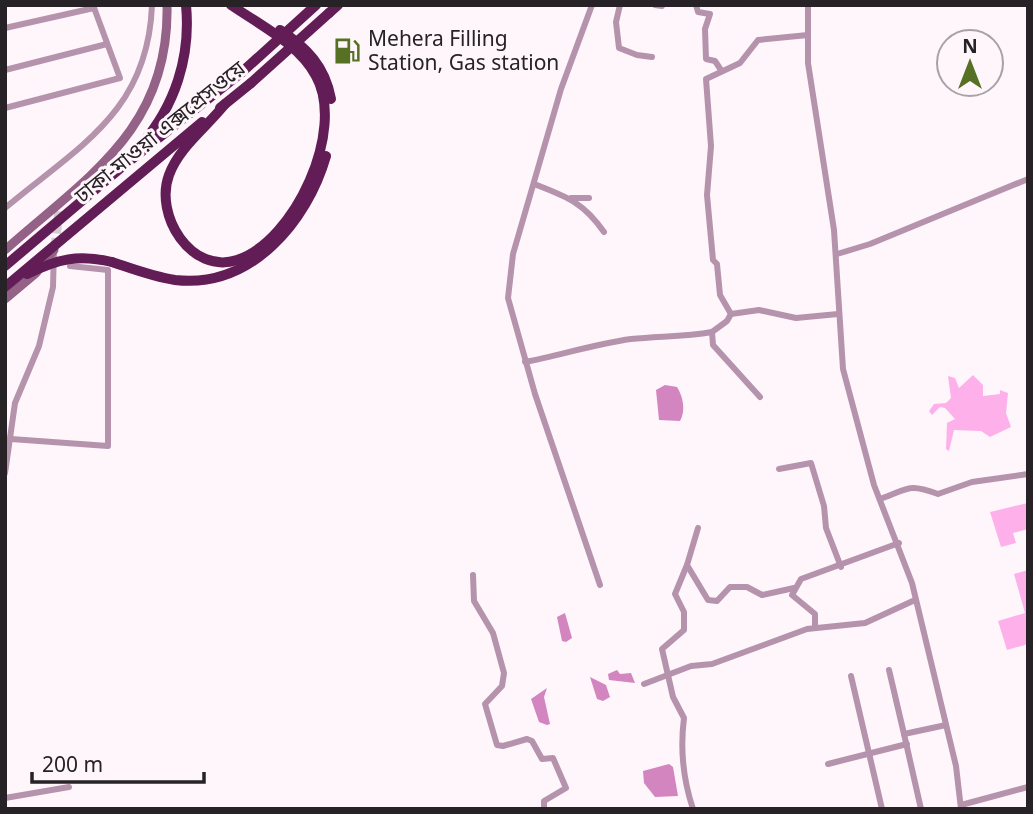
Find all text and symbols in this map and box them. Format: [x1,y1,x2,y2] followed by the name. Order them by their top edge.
[368,24,559,76] place label: Mehera Filling Station, Gas station
[935,28,1005,98] north arrow
[962,33,978,59] text: N
[332,36,362,66] fuel station icon: Mehera Filling Station, Gas station
[68,53,251,209] street label: ঢাকা-মাওয়া এক্সপ্রেসওয়ে
[32,740,203,784] scale bar
[42,750,103,778] text: 200 m

